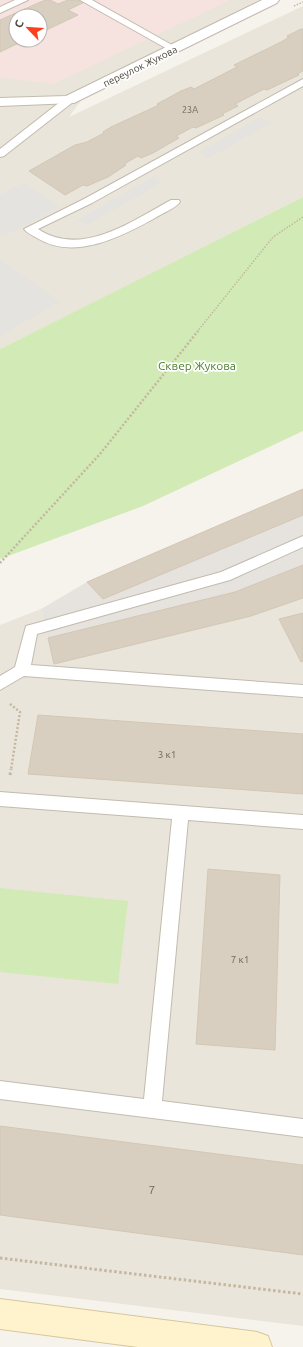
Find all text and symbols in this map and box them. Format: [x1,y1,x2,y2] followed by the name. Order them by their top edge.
[8,8,48,48] north arrow
[12,18,26,29] text: С
[101,44,179,89] street label: переулок Жукова
[182,105,198,115] house number: 23А
[158,359,236,372] park label: Сквер Жукова
[158,749,176,760] house number: 3 к1
[231,954,249,965] house number: 7 к1
[149,1183,155,1196] house number: 7

